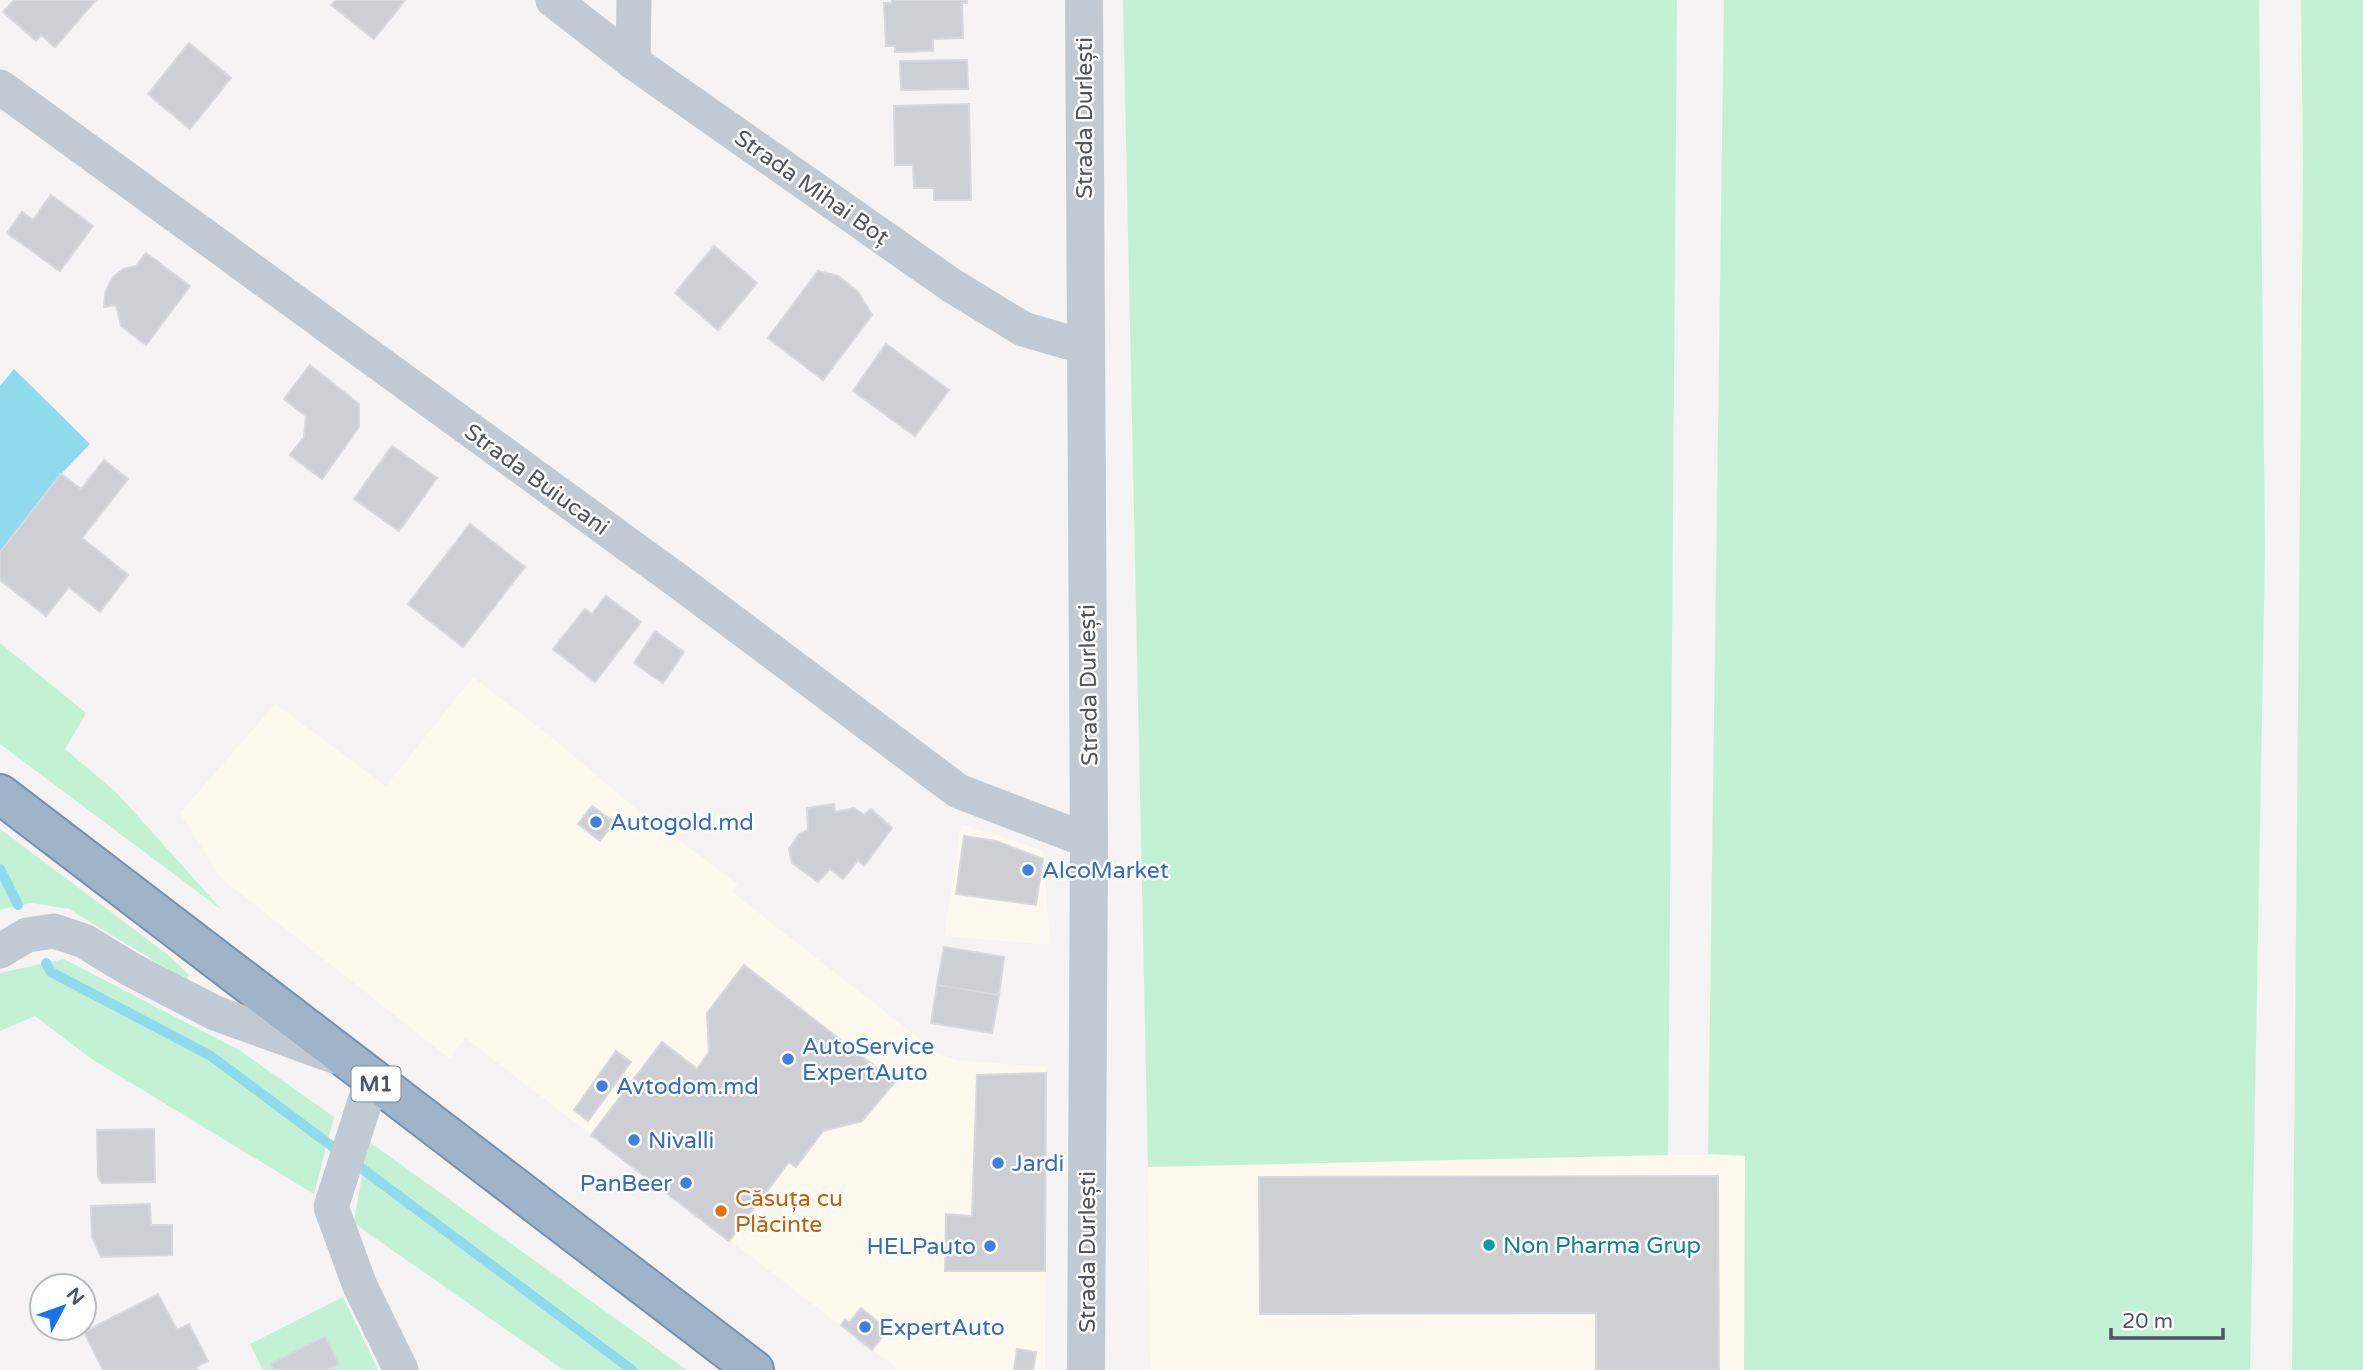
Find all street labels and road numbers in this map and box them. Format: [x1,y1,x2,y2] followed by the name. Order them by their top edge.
[1071,37,1099,199] street label: Strada Durlești
[729,124,894,252] street label: Strada Mihai Boț
[459,418,614,542] street label: Strada Buiucani
[1074,604,1104,766] street label: Strada Durlești
[352,1066,400,1102] road number: M1
[1074,1171,1102,1333] street label: Strada Durlești

